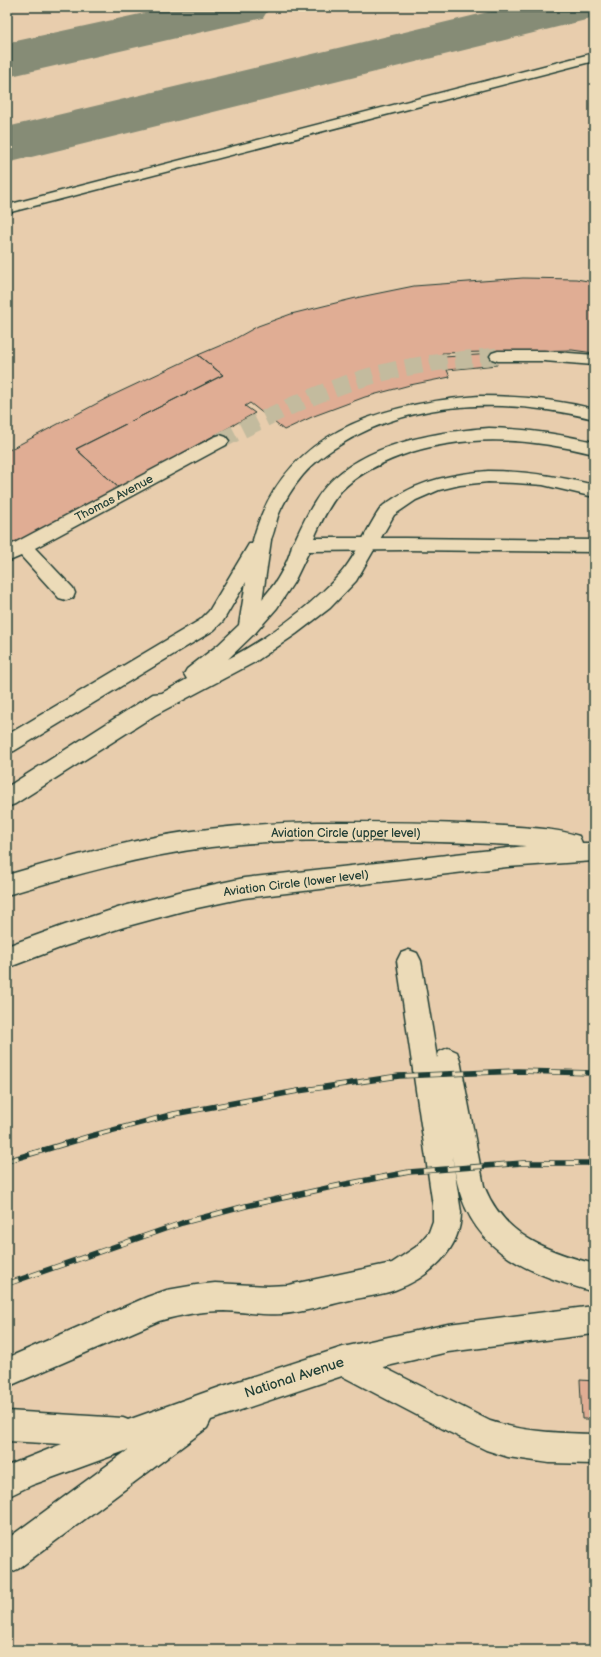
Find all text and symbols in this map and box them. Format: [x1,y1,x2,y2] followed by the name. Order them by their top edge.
[73,472,156,525] street label: Thomas Avenue
[271,826,421,841] street label: Aviation Circle (upper level)
[223,867,370,900] street label: Aviation Circle (lower level)
[242,1353,346,1402] street label: National Avenue

